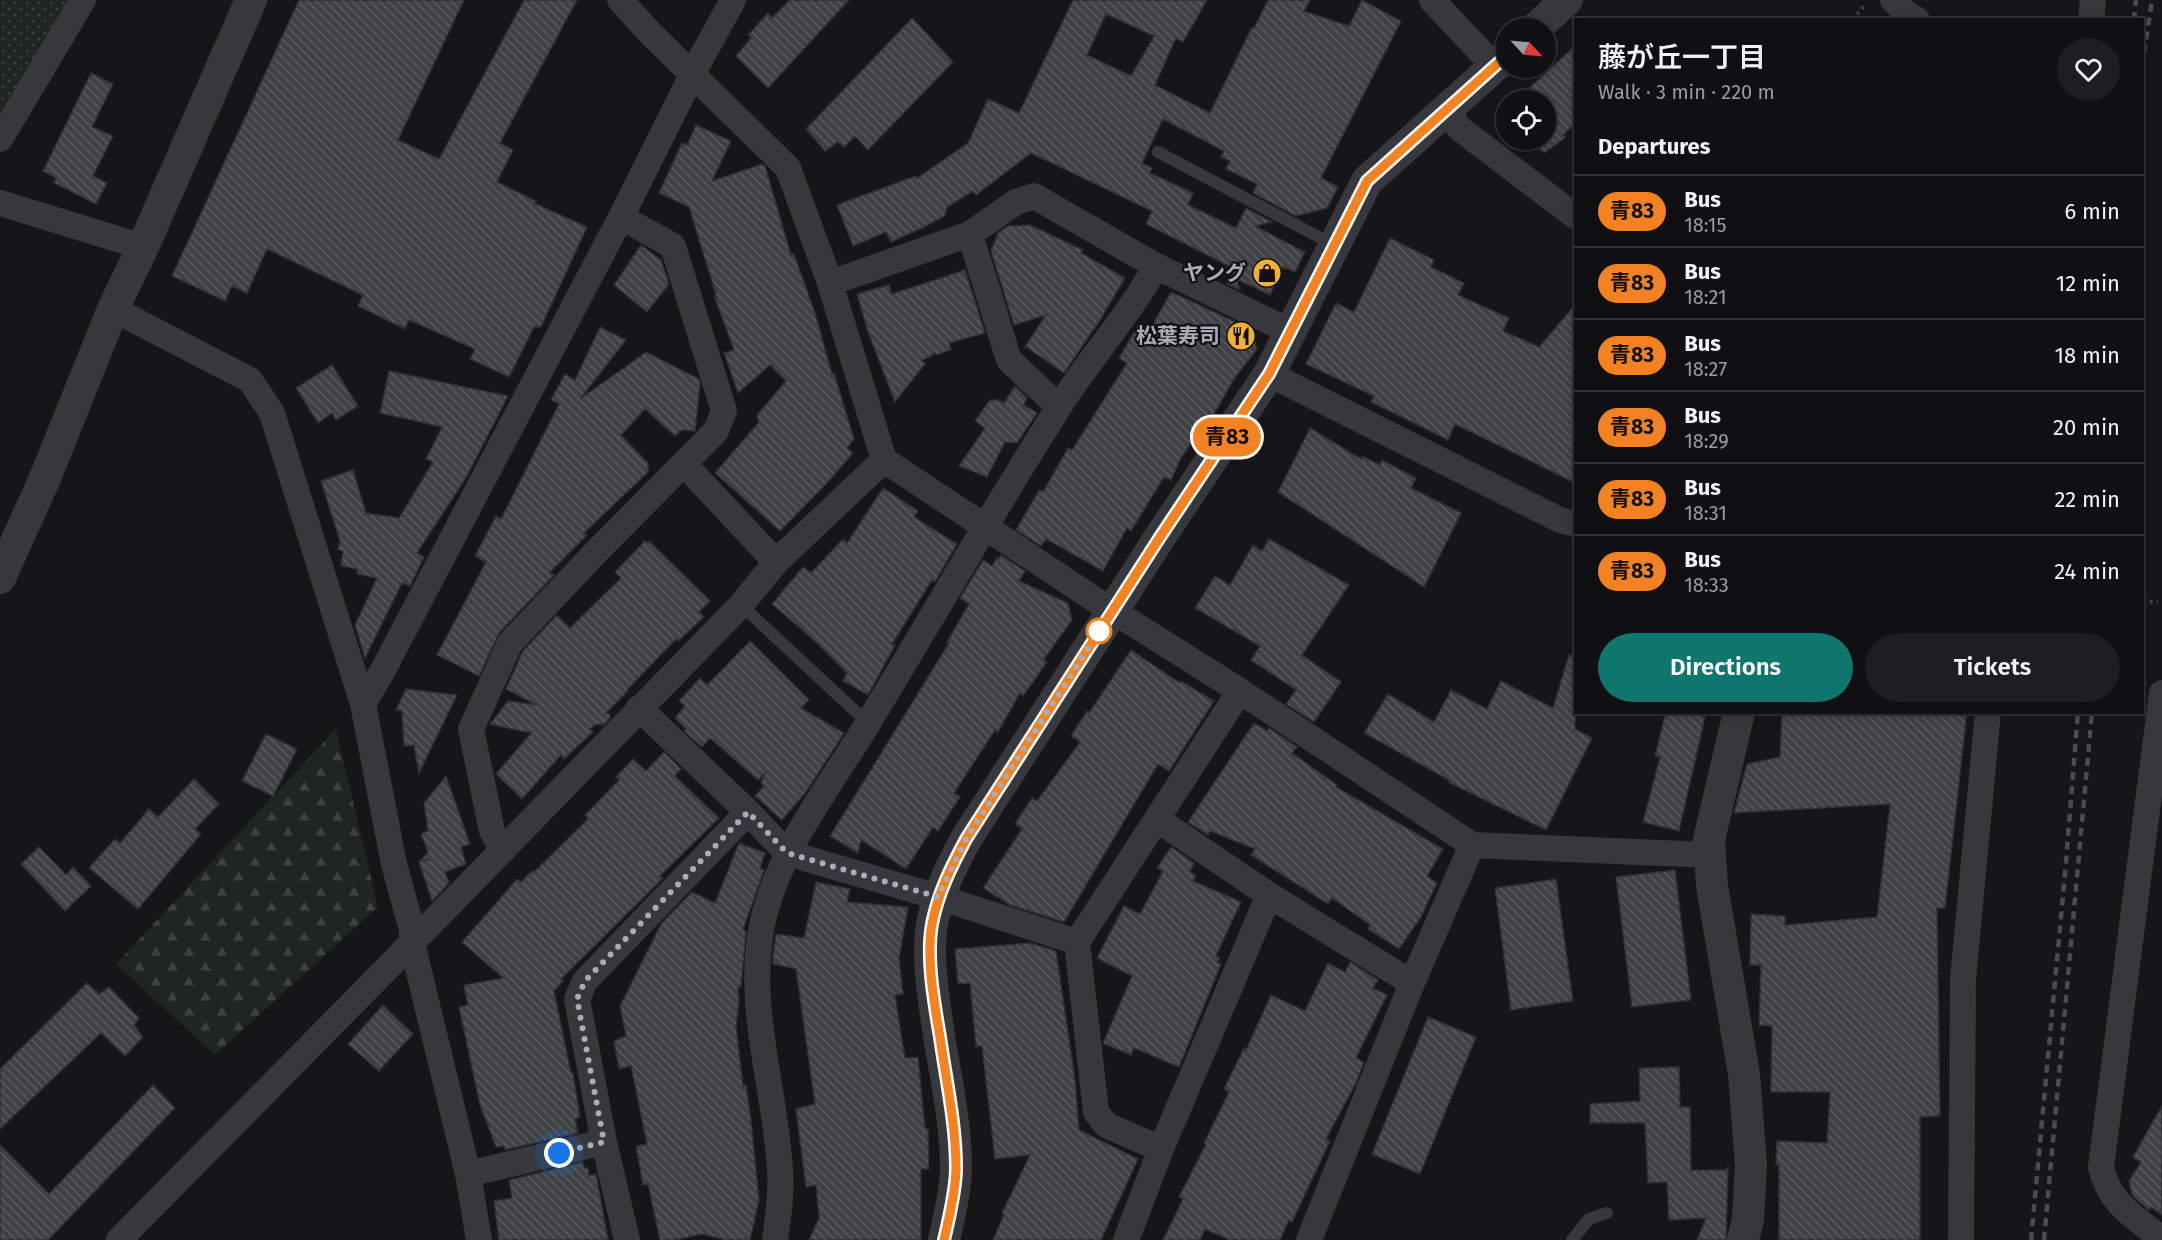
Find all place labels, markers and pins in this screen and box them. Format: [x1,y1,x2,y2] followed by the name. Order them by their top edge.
[1251,257,1283,289] shop icon: ヤング
[1183,260,1246,286] place label: ヤング
[1225,320,1257,352] restaurant icon: 松葉寿司
[1136,323,1220,349] place label: 松葉寿司
[1086,618,1112,644] unlabelled marker

